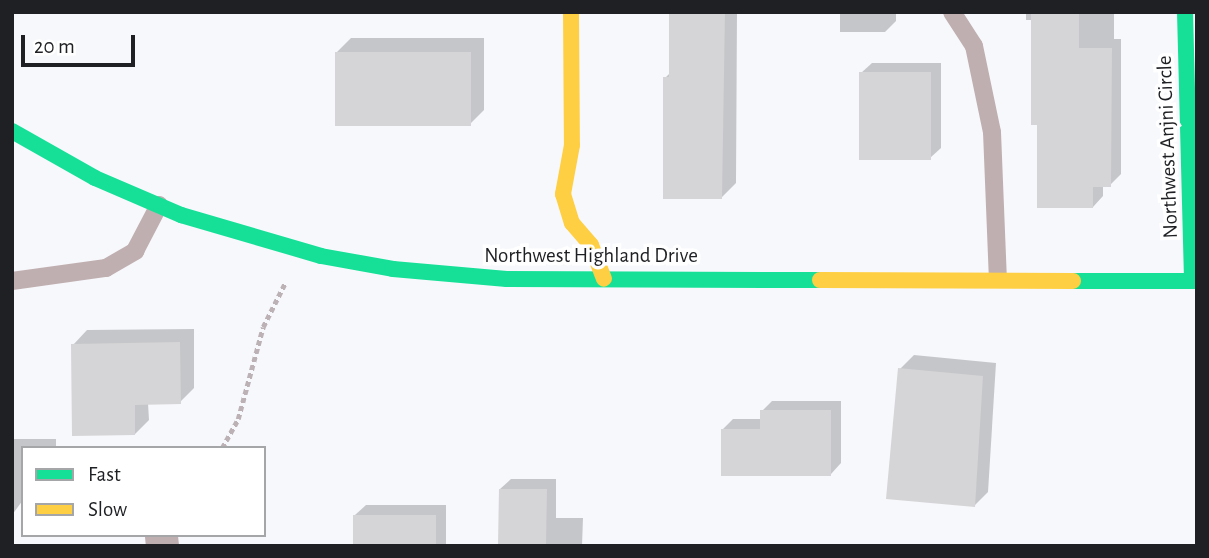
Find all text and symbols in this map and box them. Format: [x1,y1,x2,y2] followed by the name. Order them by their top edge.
[24,21,138,65] scale bar
[34,36,75,57] text: 20 m
[1152,55,1184,239] street label: Northwest Anjni Circle
[484,243,698,269] street label: Northwest Highland Drive
[21,446,266,537] legend
[88,464,121,485] text: Fast
[88,499,127,520] text: Slow

